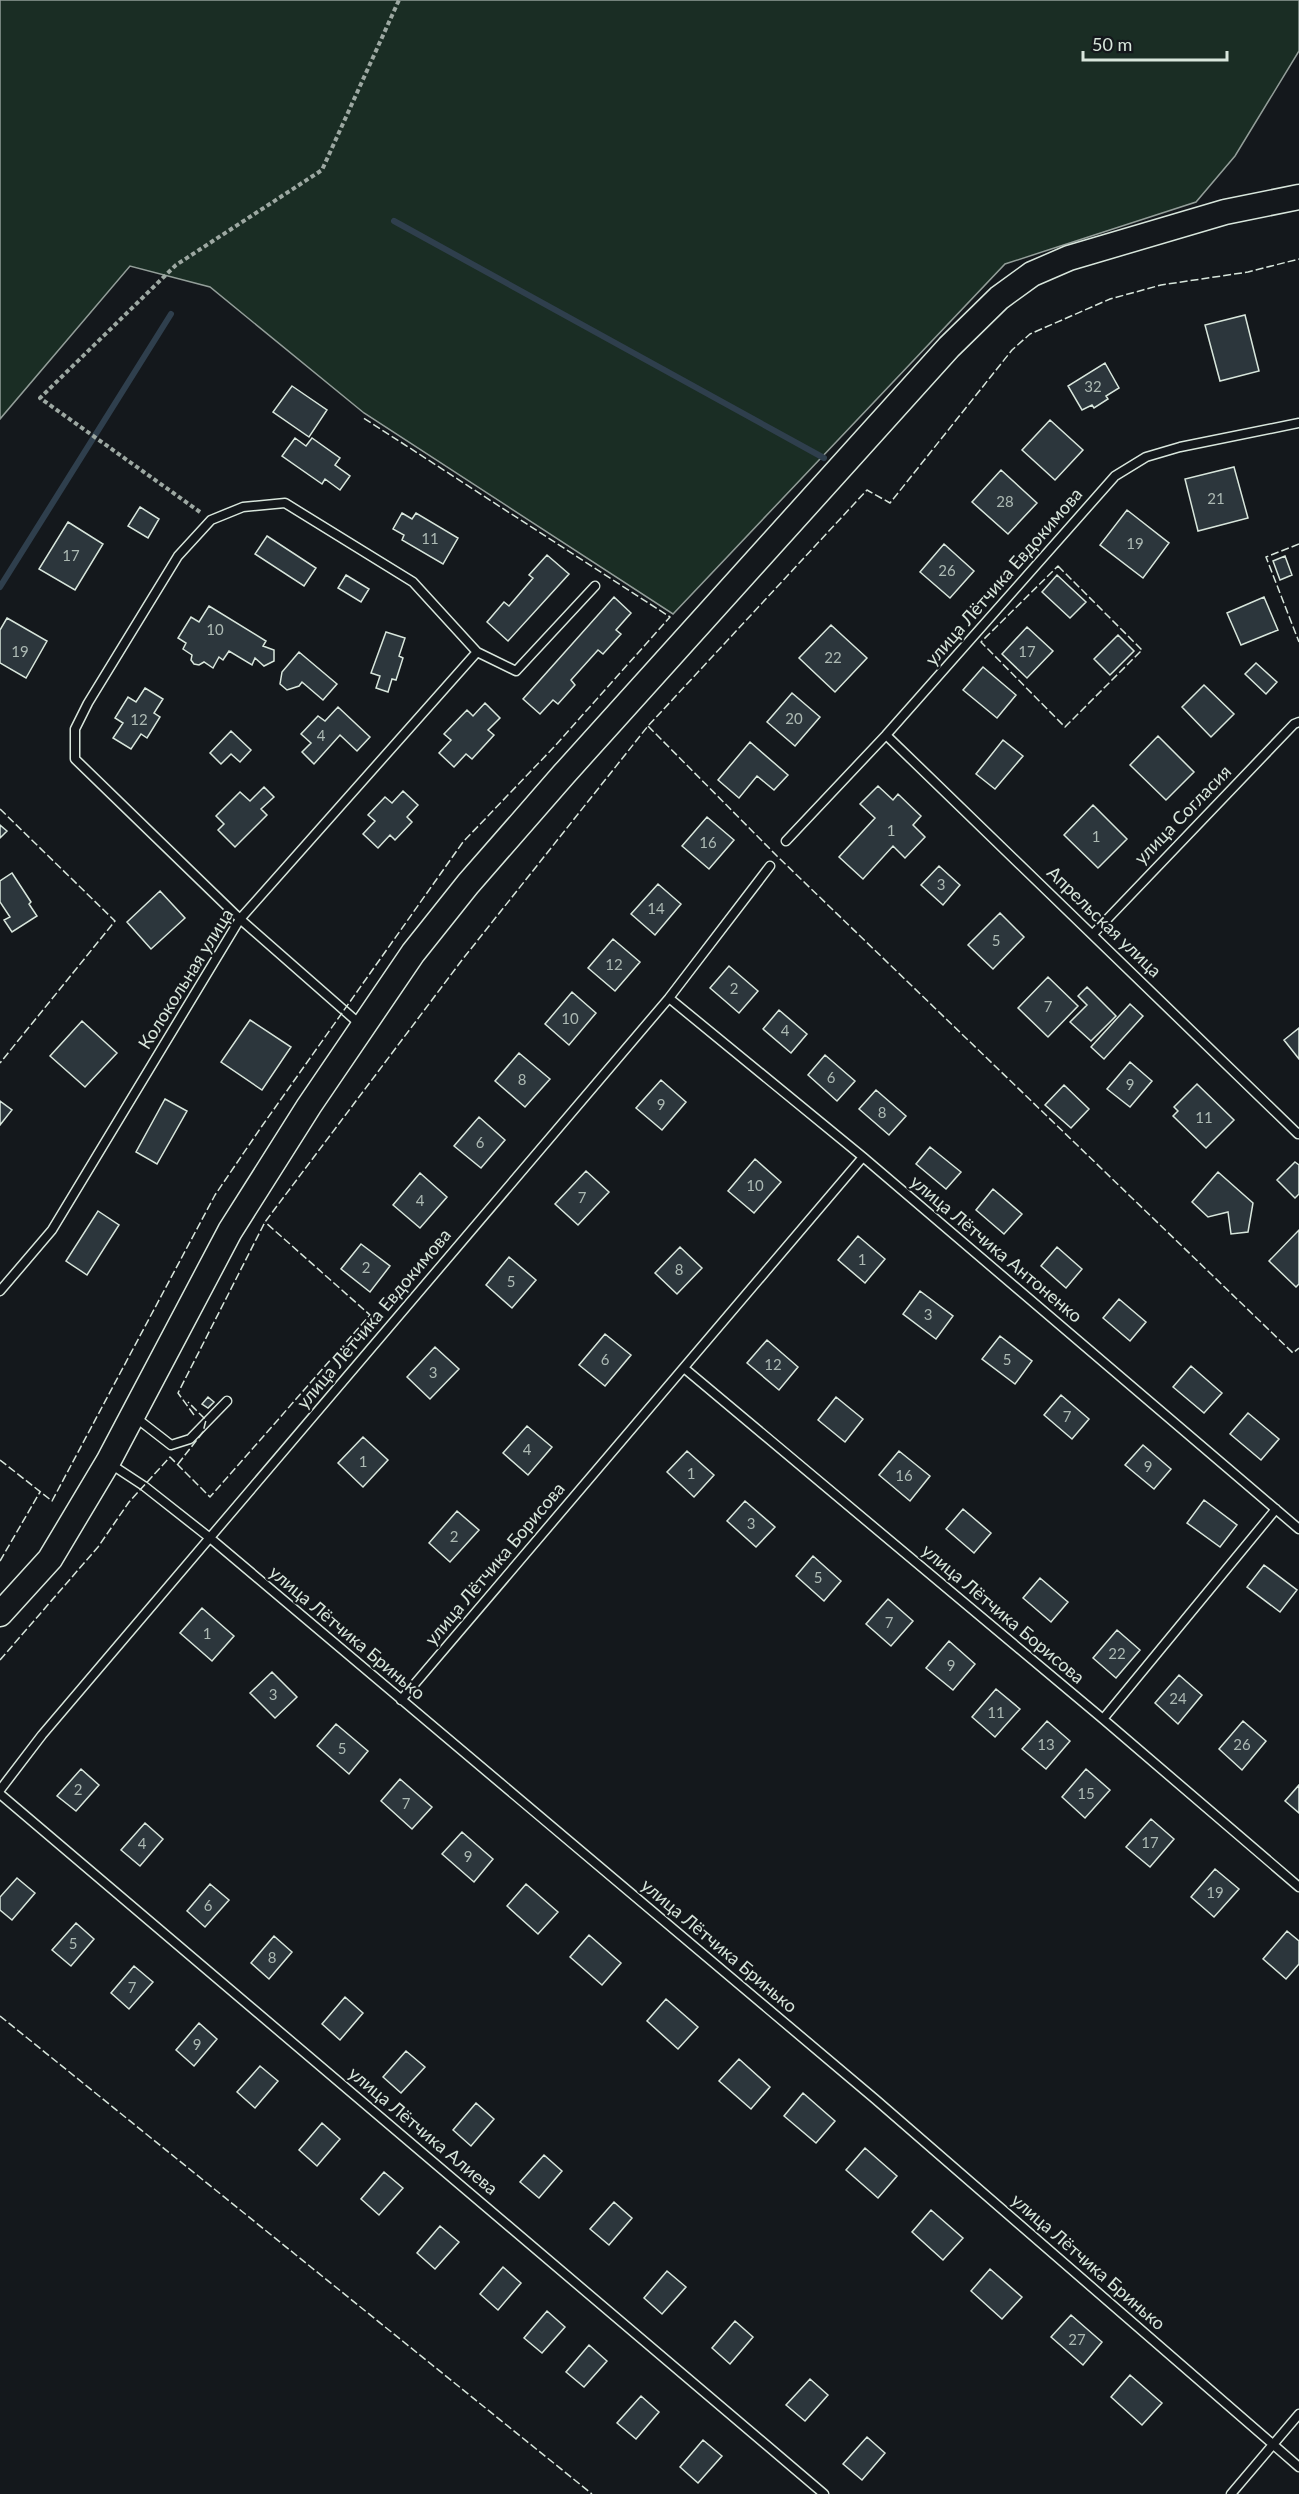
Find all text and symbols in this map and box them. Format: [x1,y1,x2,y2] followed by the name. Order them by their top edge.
[1083,24,1227,62] scale bar
[1092,33,1132,55] text: 50 m
[1084,377,1102,395] house number: 32
[920,483,1086,670] street label: улица Лётчика Евдокимова
[1207,489,1225,507] house number: 21
[996,492,1014,510] house number: 28
[421,529,439,547] house number: 11
[1126,534,1144,552] house number: 19
[62,546,80,564] house number: 17
[938,561,956,579] house number: 26
[206,620,224,638] house number: 10
[11,642,29,660] house number: 19
[1018,642,1036,660] house number: 17
[824,648,842,666] house number: 22
[785,709,803,727] house number: 20
[130,710,148,728] house number: 12
[317,726,326,744] house number: 4
[1129,760,1235,869] street label: улица Согласия
[887,821,895,839] house number: 1
[1092,827,1100,845] house number: 1
[699,833,717,851] house number: 16
[1043,861,1166,981] street label: Апрельская улица
[937,875,945,893] house number: 3
[647,899,665,917] house number: 14
[133,904,237,1053] street label: Колокольная улица
[992,931,1000,949] house number: 5
[605,955,623,973] house number: 12
[730,979,738,997] house number: 2
[1044,997,1053,1015] house number: 7
[561,1009,579,1027] house number: 10
[781,1021,790,1039] house number: 4
[827,1068,836,1086] house number: 6
[518,1070,526,1088] house number: 8
[1126,1075,1134,1093] house number: 9
[657,1095,665,1113] house number: 9
[878,1103,886,1121] house number: 8
[1195,1108,1213,1126] house number: 11
[476,1133,485,1151] house number: 6
[906,1170,1087,1327] street label: улица Лётчика Антоненко
[746,1176,764,1194] house number: 10
[578,1188,587,1206] house number: 7
[416,1191,425,1209] house number: 4
[291,1224,455,1413] street label: улица Лётчика Евдокимова
[858,1250,866,1268] house number: 1
[362,1258,370,1276] house number: 2
[675,1260,683,1278] house number: 8
[507,1272,515,1290] house number: 5
[924,1305,932,1323] house number: 3
[601,1350,610,1368] house number: 6
[1003,1350,1011,1368] house number: 5
[764,1355,782,1373] house number: 12
[429,1363,437,1381] house number: 3
[1063,1407,1072,1425] house number: 7
[523,1440,532,1458] house number: 4
[359,1452,367,1470] house number: 1
[1144,1457,1152,1475] house number: 9
[687,1464,695,1482] house number: 1
[895,1466,913,1484] house number: 16
[420,1477,569,1649] street label: улица Лётчика Борисова
[747,1514,755,1532] house number: 3
[450,1527,458,1545] house number: 2
[918,1539,1090,1688] street label: улица Лётчика Борисова
[265,1561,430,1704] street label: улица Лётчика Бринько
[814,1568,822,1586] house number: 5
[885,1613,894,1631] house number: 7
[203,1624,211,1642] house number: 1
[1108,1644,1126,1662] house number: 22
[947,1656,955,1674] house number: 9
[269,1685,277,1703] house number: 3
[1169,1689,1187,1707] house number: 24
[987,1703,1005,1721] house number: 11
[1037,1735,1055,1753] house number: 13
[1233,1735,1251,1753] house number: 26
[338,1739,346,1757] house number: 5
[74,1780,82,1798] house number: 2
[1077,1784,1095,1802] house number: 15
[402,1794,411,1812] house number: 7
[1141,1833,1159,1851] house number: 17
[138,1834,147,1852] house number: 4
[464,1847,472,1865] house number: 9
[637,1874,802,2017] street label: улица Лётчика Бринько
[1206,1883,1224,1901] house number: 19
[204,1896,213,1914] house number: 6
[69,1934,77,1952] house number: 5
[268,1948,276,1966] house number: 8
[128,1978,137,1996] house number: 7
[193,2035,201,2053] house number: 9
[345,2061,503,2199] street label: улица Лётчика Алиева
[1007,2188,1170,2334] street label: улица Лётчика Бринько
[1068,2330,1086,2348] house number: 27

